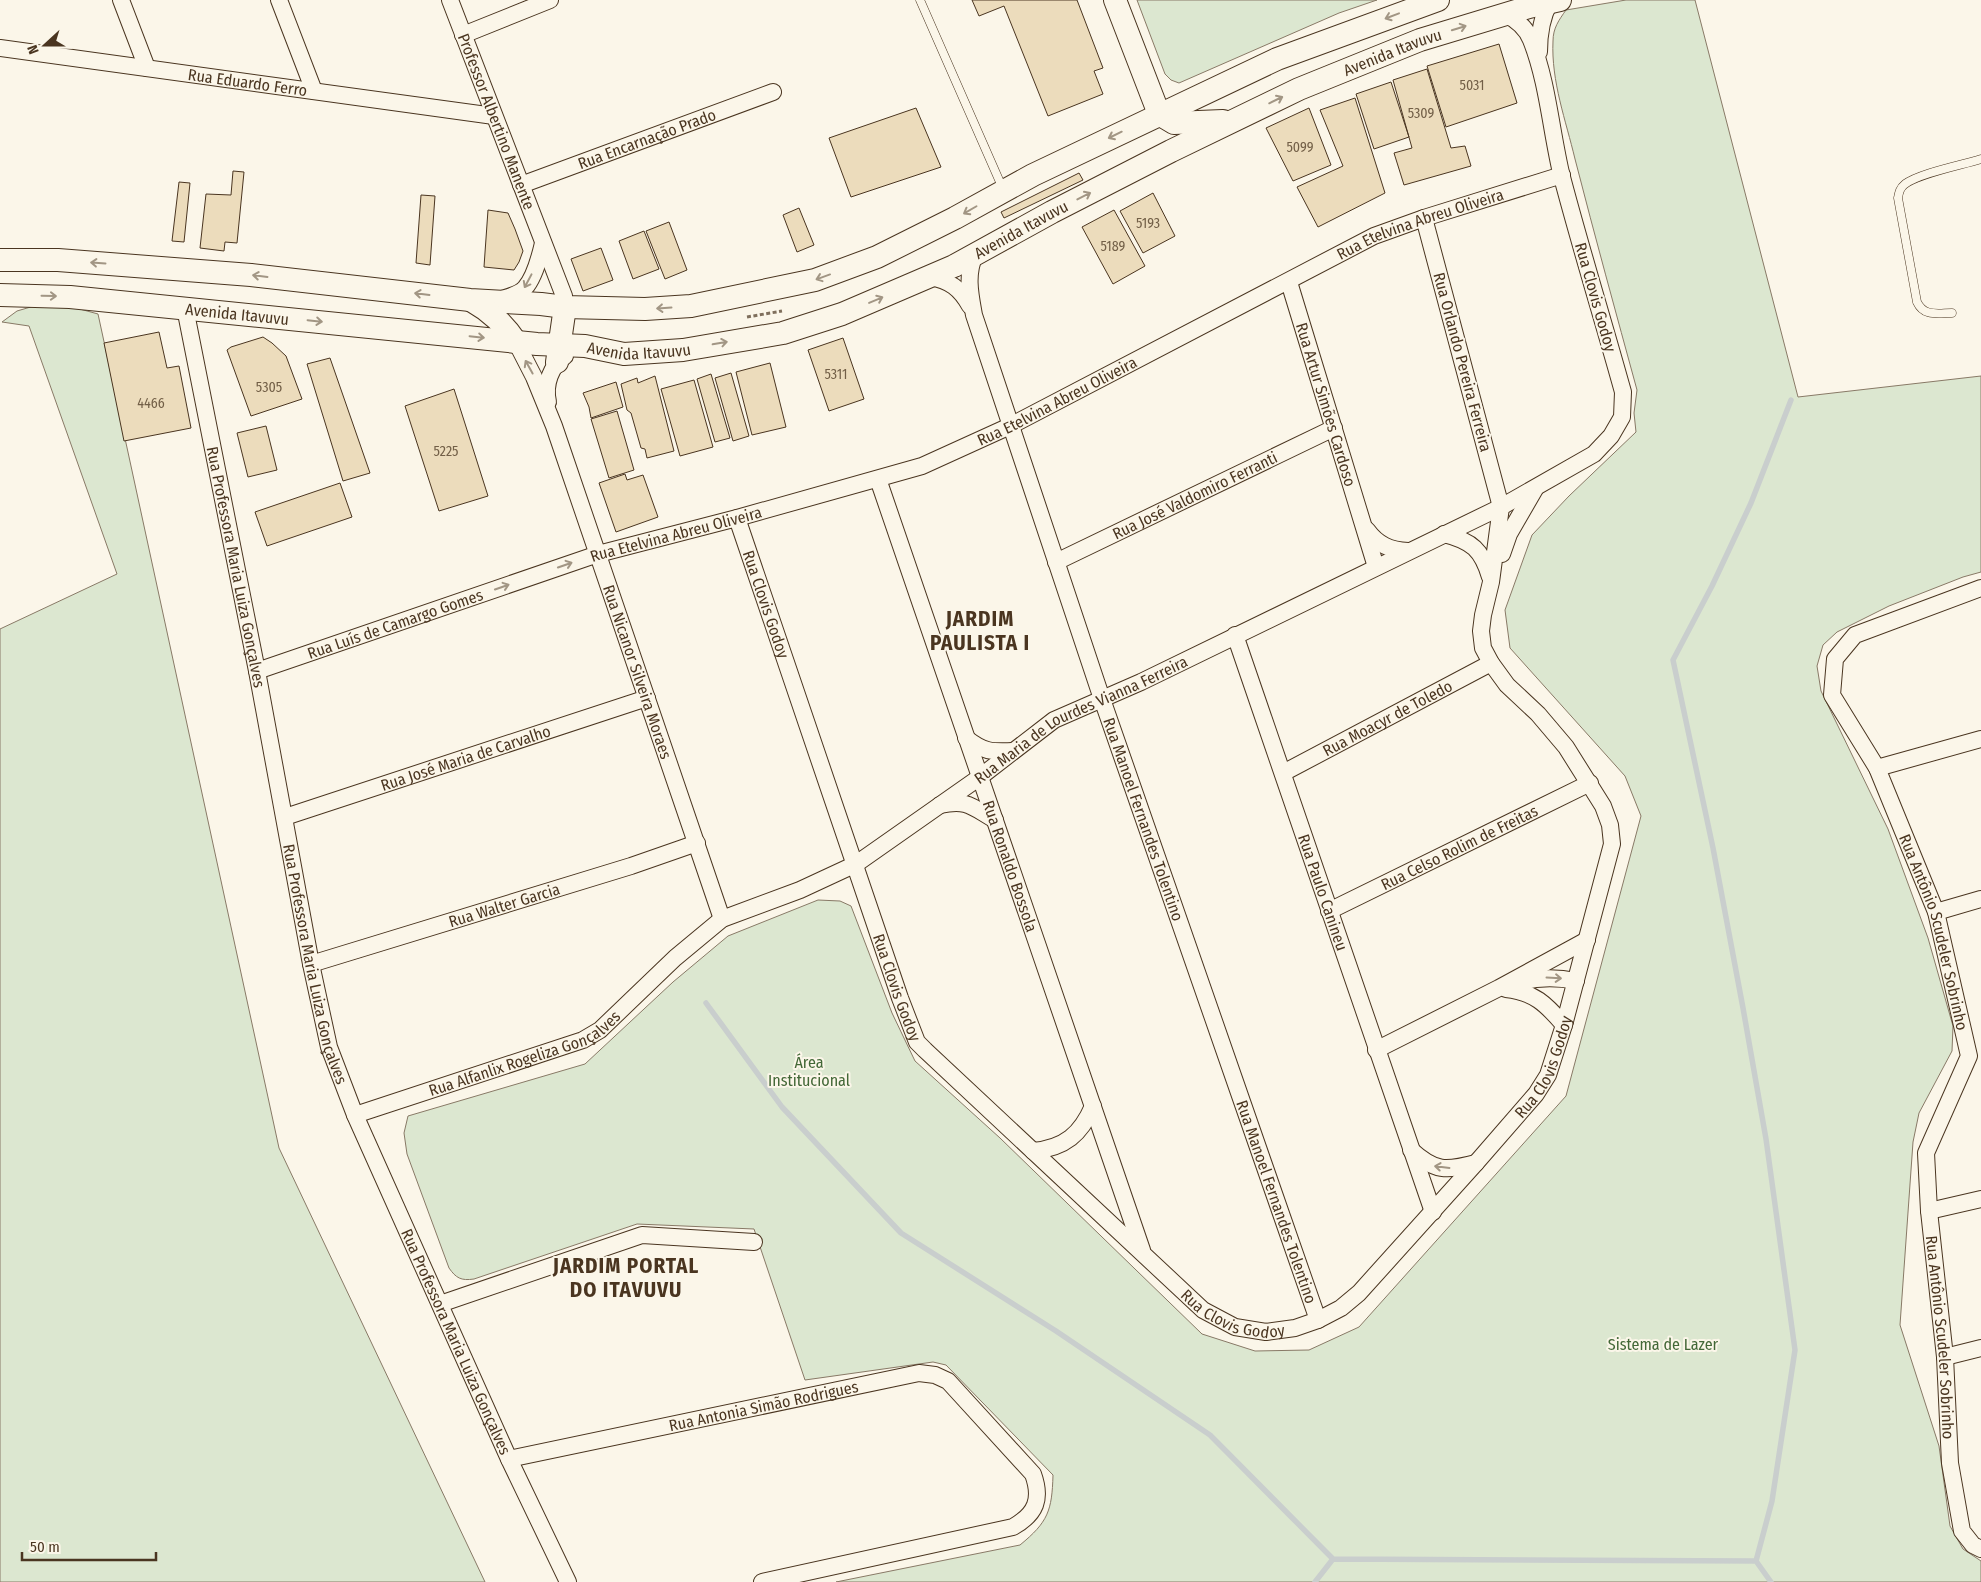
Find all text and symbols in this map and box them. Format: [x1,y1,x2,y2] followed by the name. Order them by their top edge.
[1385,12,1400,21] one-way arrow
[20,20,70,70] north arrow
[1451,23,1467,33] one-way arrow
[1341,25,1444,80] street label: Avenida Itavuvu
[454,31,539,212] street label: Professor Albertino Manente
[24,43,43,56] text: N
[187,65,308,100] street label: Rua Eduardo Ferro
[1459,77,1485,94] house number: 5031
[1268,95,1283,105] one-way arrow
[575,105,719,173] street label: Rua Encarnação Prado
[1408,105,1435,122] house number: 5309
[1108,131,1123,140] one-way arrow
[1286,139,1314,156] house number: 5099
[1334,185,1506,264] street label: Rua Etelvina Abreu Oliveira
[1076,191,1091,201] one-way arrow
[971,196,1071,263] street label: Avenida Itavuvu
[964,205,978,215] one-way arrow
[1136,215,1160,232] house number: 5193
[1101,238,1126,255] house number: 5189
[1571,240,1620,355] street label: Rua Clovis Godoy
[90,259,106,268] one-way arrow
[1429,270,1496,454] street label: Rua Orlando Pereira Ferreira
[252,271,268,281] one-way arrow
[816,273,831,282] one-way arrow
[522,274,532,288] one-way arrow
[414,289,430,299] one-way arrow
[40,291,56,301] one-way arrow
[868,294,883,304] one-way arrow
[184,300,290,329] street label: Avenida Itavuvu
[656,303,672,312] one-way arrow
[307,316,323,326] one-way arrow
[1292,320,1360,489] street label: Rua Artur Simões Cardoso
[468,332,484,342] one-way arrow
[586,338,692,364] street label: Avenida Itavuvu
[712,338,728,348] one-way arrow
[974,353,1140,450] street label: Rua Etelvina Abreu Oliveira
[524,361,534,375] one-way arrow
[824,366,848,383] house number: 5311
[256,379,282,396] house number: 5305
[137,395,165,412] house number: 4466
[433,443,459,460] house number: 5225
[203,445,269,689] street label: Rua Professora Maria Luiza Gonçalves
[1109,448,1280,543] street label: Rua José Valdomiro Ferranti
[588,502,764,566] street label: Rua Etelvina Abreu Oliveira
[739,548,793,662] street label: Rua Clovis Godoy
[557,560,573,570] one-way arrow
[493,582,509,591] one-way arrow
[599,583,676,762] street label: Rua Nicanor Silveira Moraes
[305,585,486,663] street label: Rua Luís de Camargo Gomes
[930,606,1030,656] district label: JARDIM PAULISTA I
[971,652,1191,788] street label: Rua Maria de Lourdes Vianna Ferreira
[1320,676,1456,760] street label: Rua Moacyr de Toledo
[1099,715,1187,923] street label: Rua Manoel Fernandes Tolentino
[378,721,553,795] street label: Rua José Maria de Carvalho
[979,798,1041,935] street label: Rua Ronaldo Bossola
[1378,801,1541,894] street label: Rua Celso Rolim de Freitas
[1895,831,1972,1032] street label: Rua Antônio Scudeler Sobrinho
[1294,832,1352,953] street label: Rua Paulo Canineu
[279,843,351,1087] street label: Rua Professora Maria Luiza Gonçalves
[446,879,562,931] street label: Rua Walter Garcia
[869,931,925,1045] street label: Rua Clovis Godoy
[1546,973,1562,982] one-way arrow
[426,1007,624,1100] street label: Rua Alfanlix Rogeliza Gonçalves
[1511,1013,1576,1122] street label: Rua Clovis Godoy
[768,1053,850,1090] park label: Área Institucional
[1232,1098,1320,1306] street label: Rua Manoel Fernandes Tolentino
[1434,1162,1450,1172] one-way arrow
[397,1226,515,1458] street label: Rua Professora Maria Luiza Gonçalves
[1922,1235,1958,1440] street label: Rua Antônio Scudeler Sobrinho
[552,1253,699,1303] district label: JARDIM PORTAL DO ITAVUVU
[1177,1285,1287,1342] street label: Rua Clovis Godoy
[1608,1335,1719,1354] park label: Sistema de Lazer
[667,1377,860,1435] street label: Rua Antonia Simão Rodrigues
[22,1530,156,1562] scale bar
[30,1538,60,1556] text: 50 m

